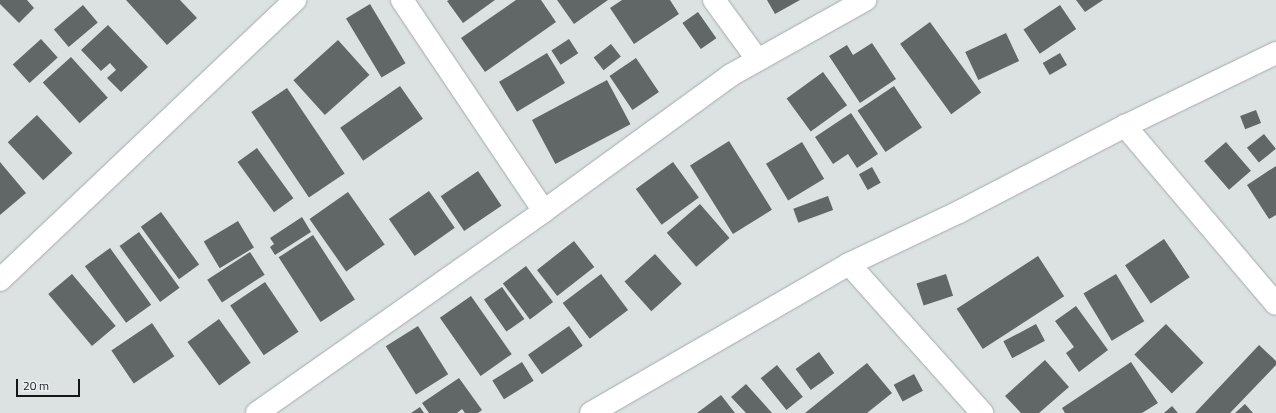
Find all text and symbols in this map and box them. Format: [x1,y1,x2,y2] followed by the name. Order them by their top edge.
[18,371,82,397] scale bar
[23,376,49,395] text: 20 m

